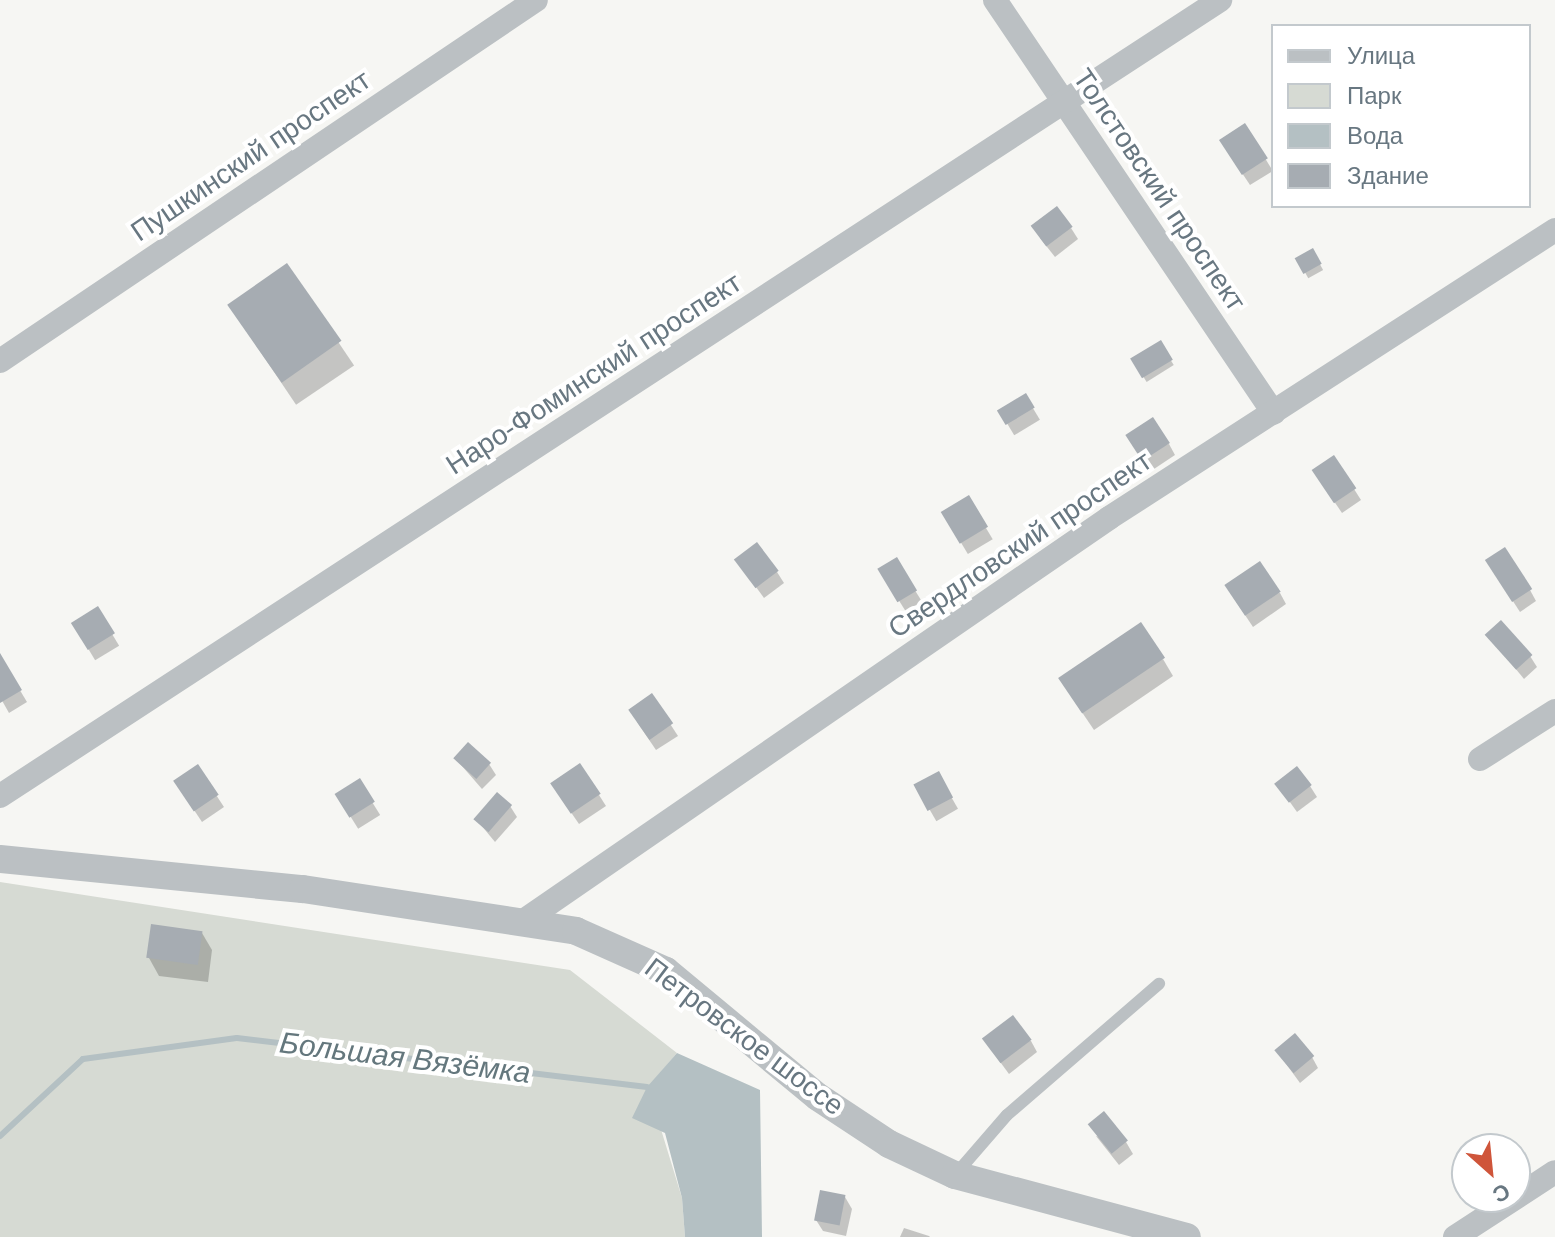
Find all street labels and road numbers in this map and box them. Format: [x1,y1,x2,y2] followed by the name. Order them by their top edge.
[125,63,377,249] street label: Пушкинский проспект
[1066,63,1252,317] street label: Толстовский проспект
[440,266,748,482] street label: Наро-Фоминский проспект
[882,444,1158,646] street label: Свердловский проспект
[638,951,850,1123] street label: Петровское шоссе

